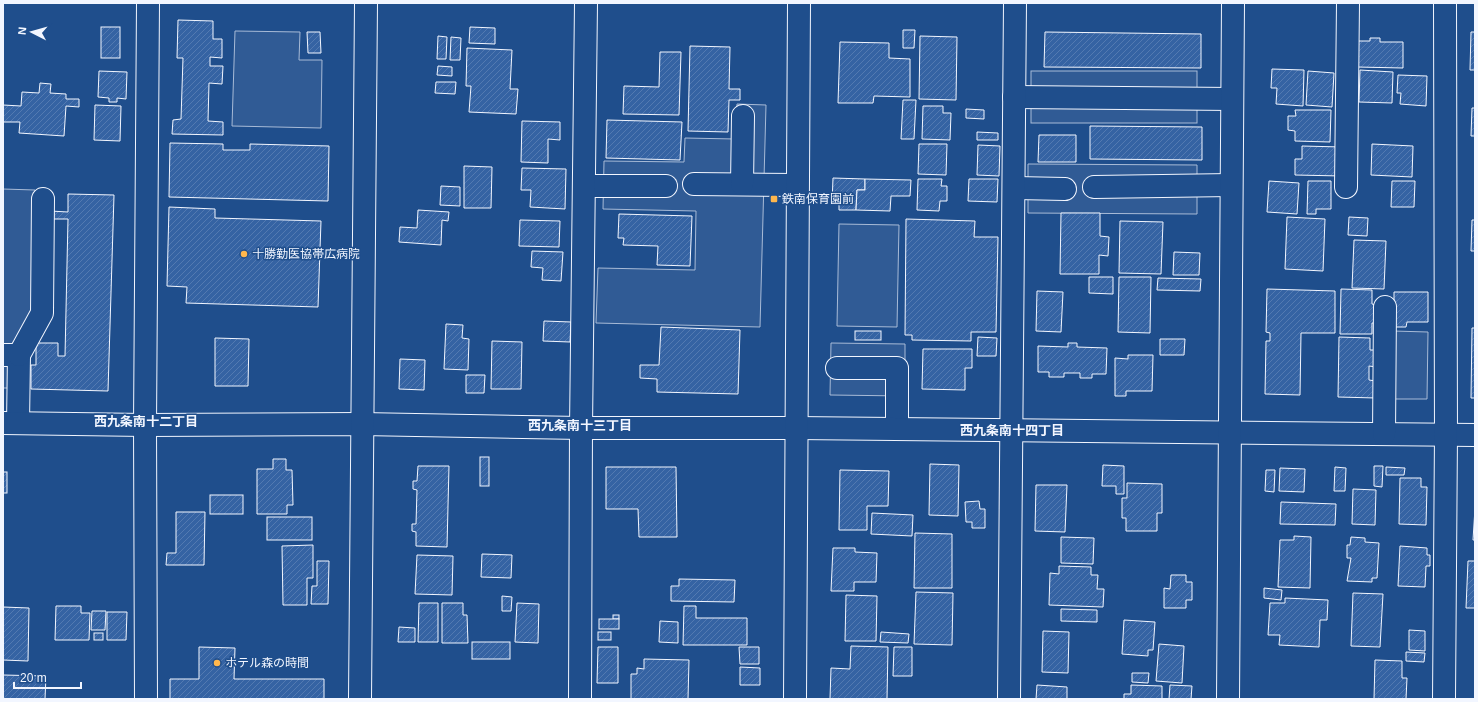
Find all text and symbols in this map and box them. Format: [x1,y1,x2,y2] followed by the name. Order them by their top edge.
[12,12,52,52] north arrow
[16,26,28,36] text: N
[782,192,854,206] place label: 鉄南保育園前
[769,194,779,204] marker: 鉄南保育園前
[252,247,360,261] place label: 十勝勤医協帯広病院
[239,249,249,259] marker: 十勝勤医協帯広病院
[94,414,198,429] district label: 西九条南十二丁目
[528,418,632,433] district label: 西九条南十三丁目
[960,423,1064,438] district label: 西九条南十四丁目
[225,656,309,670] place label: ホテル森の時間
[212,658,222,668] marker: ホテル森の時間
[14,664,81,690] scale bar
[20,671,47,685] text: 20 m

